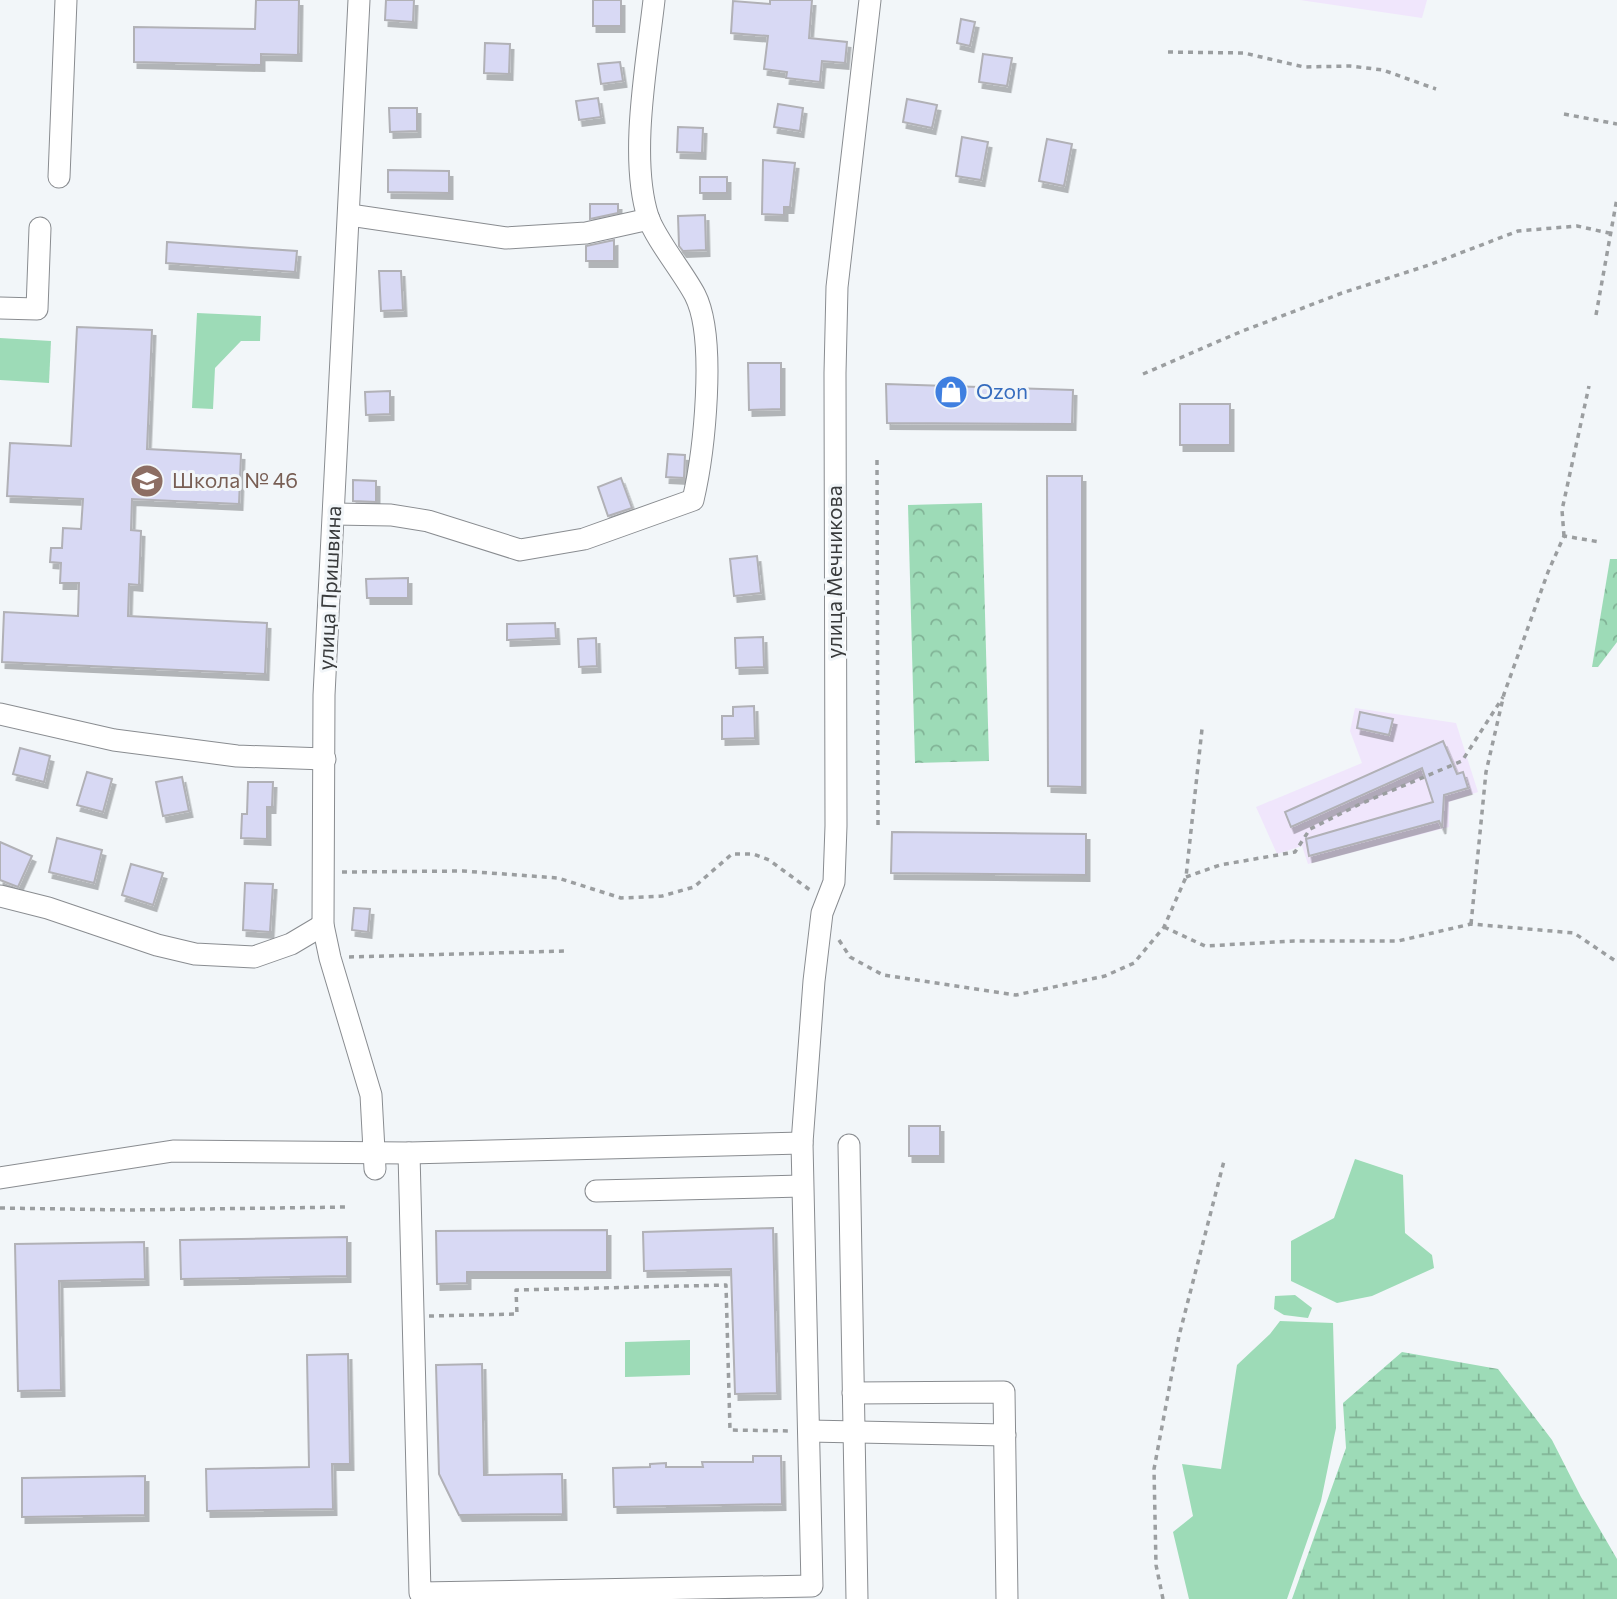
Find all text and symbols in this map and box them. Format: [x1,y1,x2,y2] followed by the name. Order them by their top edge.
[932,373,970,411] shop icon: Ozon
[976,378,1028,403] place label: Ozon
[128,462,166,500] school or university icon: Школа № 46
[172,467,298,492] place label: Школа № 46
[821,485,846,659] street label: улица Мечникова
[312,505,345,671] street label: улица Пришвина

